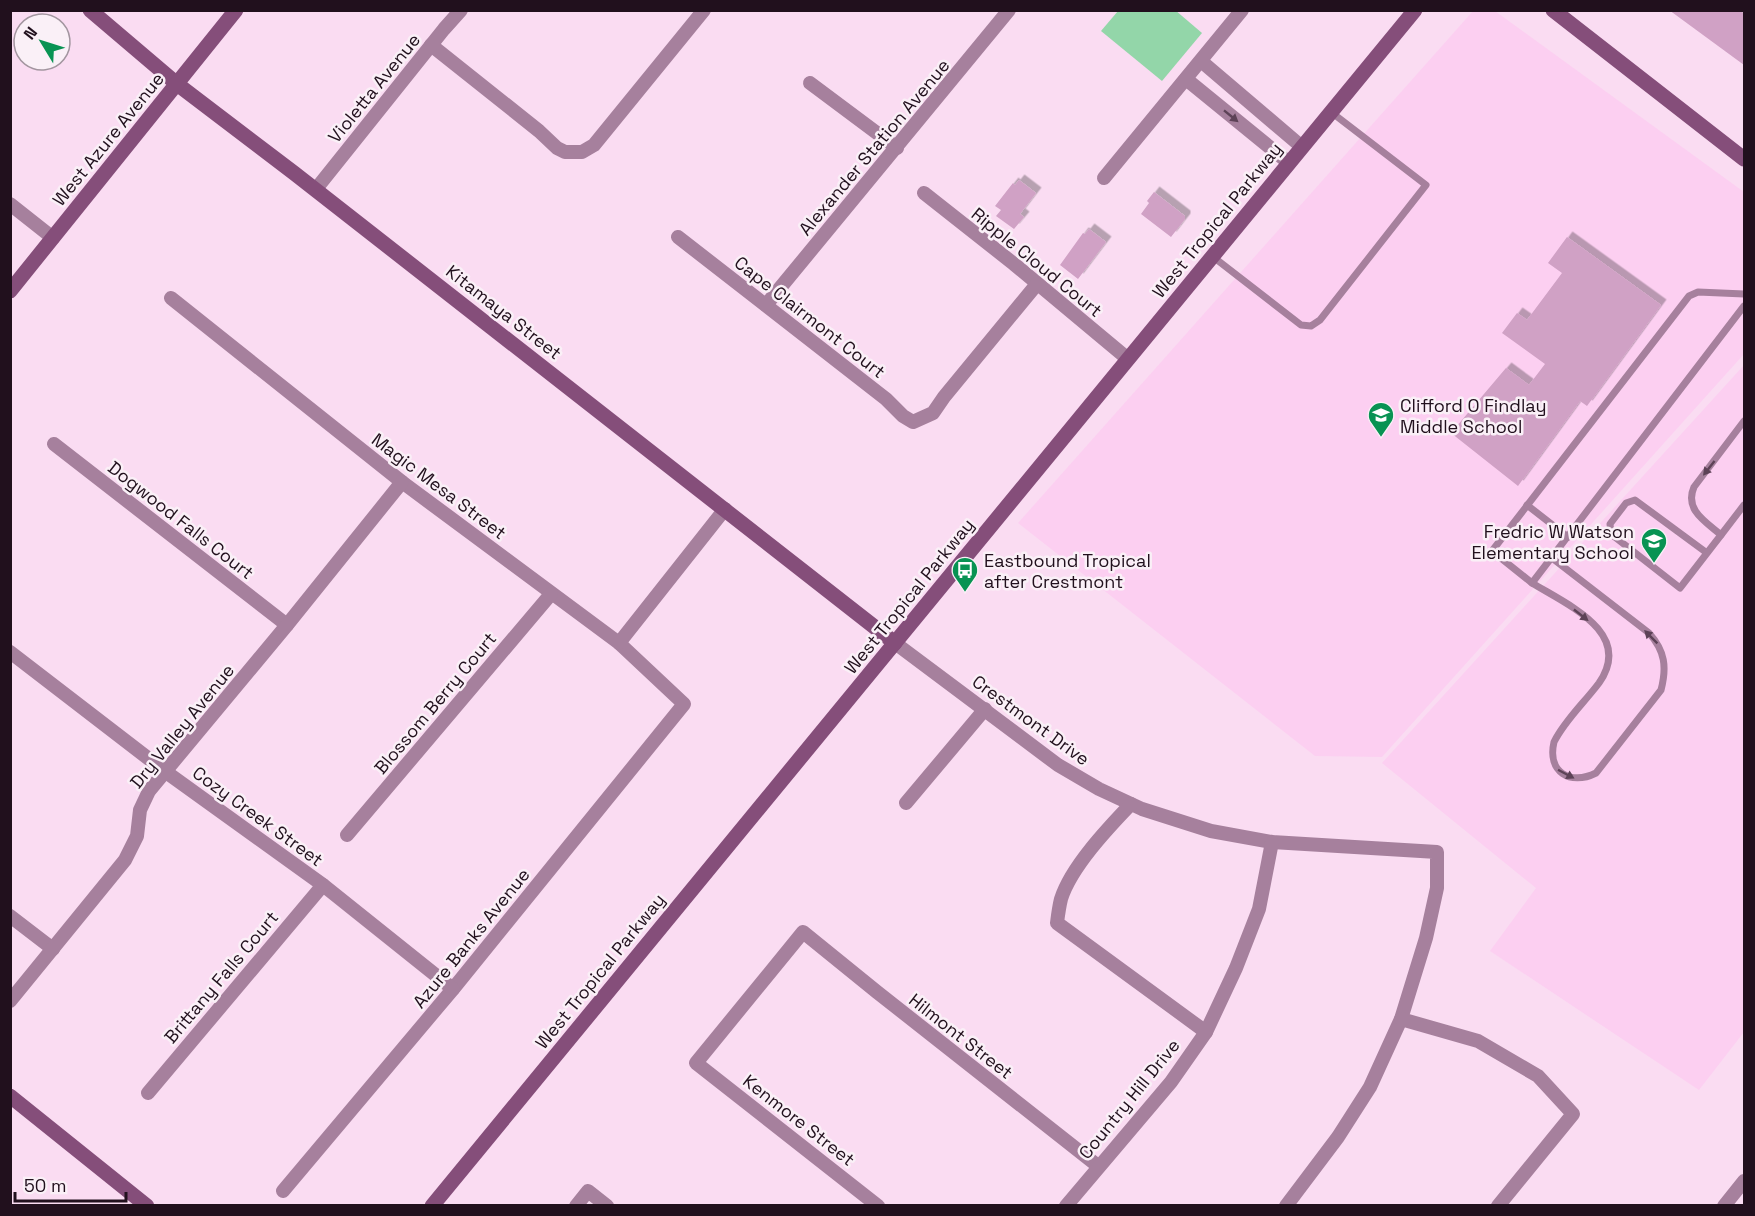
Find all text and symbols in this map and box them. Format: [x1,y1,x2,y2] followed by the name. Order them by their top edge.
[12,12,72,72] north arrow
[19,22,42,44] text: N
[323,29,425,147] street label: Violetta Avenue
[793,54,955,240] street label: Alexander Station Avenue
[47,68,169,210] street label: West Azure Avenue
[1223,109,1238,122] one-way arrow
[1147,138,1287,302] street label: West Tropical Parkway
[967,202,1107,322] street label: Ripple Cloud Court
[730,251,890,383] street label: Cape Clairmont Court
[442,260,566,364] street label: Kitamaya Street
[1400,394,1546,438] place label: Clifford O Findlay Middle School
[1366,400,1396,438] school or university icon: Clifford O Findlay Middle School
[367,428,511,544] street label: Magic Mesa Street
[103,456,259,584] street label: Dogwood Falls Court
[1703,460,1715,475] one-way arrow
[839,514,979,678] street label: West Tropical Parkway
[1471,520,1634,564] place label: Fredric W Watson Elementary School
[1639,526,1669,564] school or university icon: Fredric W Watson Elementary School
[984,549,1151,593] place label: Eastbound Tropical after Crestmont
[950,555,980,593] bus stop icon: Eastbound Tropical after Crestmont
[1574,609,1589,621] one-way arrow
[369,627,501,779] street label: Blossom Berry Court
[1645,630,1659,644] one-way arrow
[125,659,239,793] street label: Dry Valley Avenue
[968,670,1094,770] street label: Crestmont Drive
[188,761,328,871] street label: Cozy Creek Street
[1558,769,1575,779] one-way arrow
[407,863,535,1013] street label: Azure Banks Avenue
[530,889,670,1053] street label: West Tropical Parkway
[159,906,283,1048] street label: Brittany Falls Court
[904,988,1018,1084] street label: Hilmont Street
[1073,1034,1185,1164] street label: Country Hill Drive
[738,1069,860,1171] street label: Kenmore Street
[15,1165,126,1203] scale bar
[24,1174,66,1197] text: 50 m

